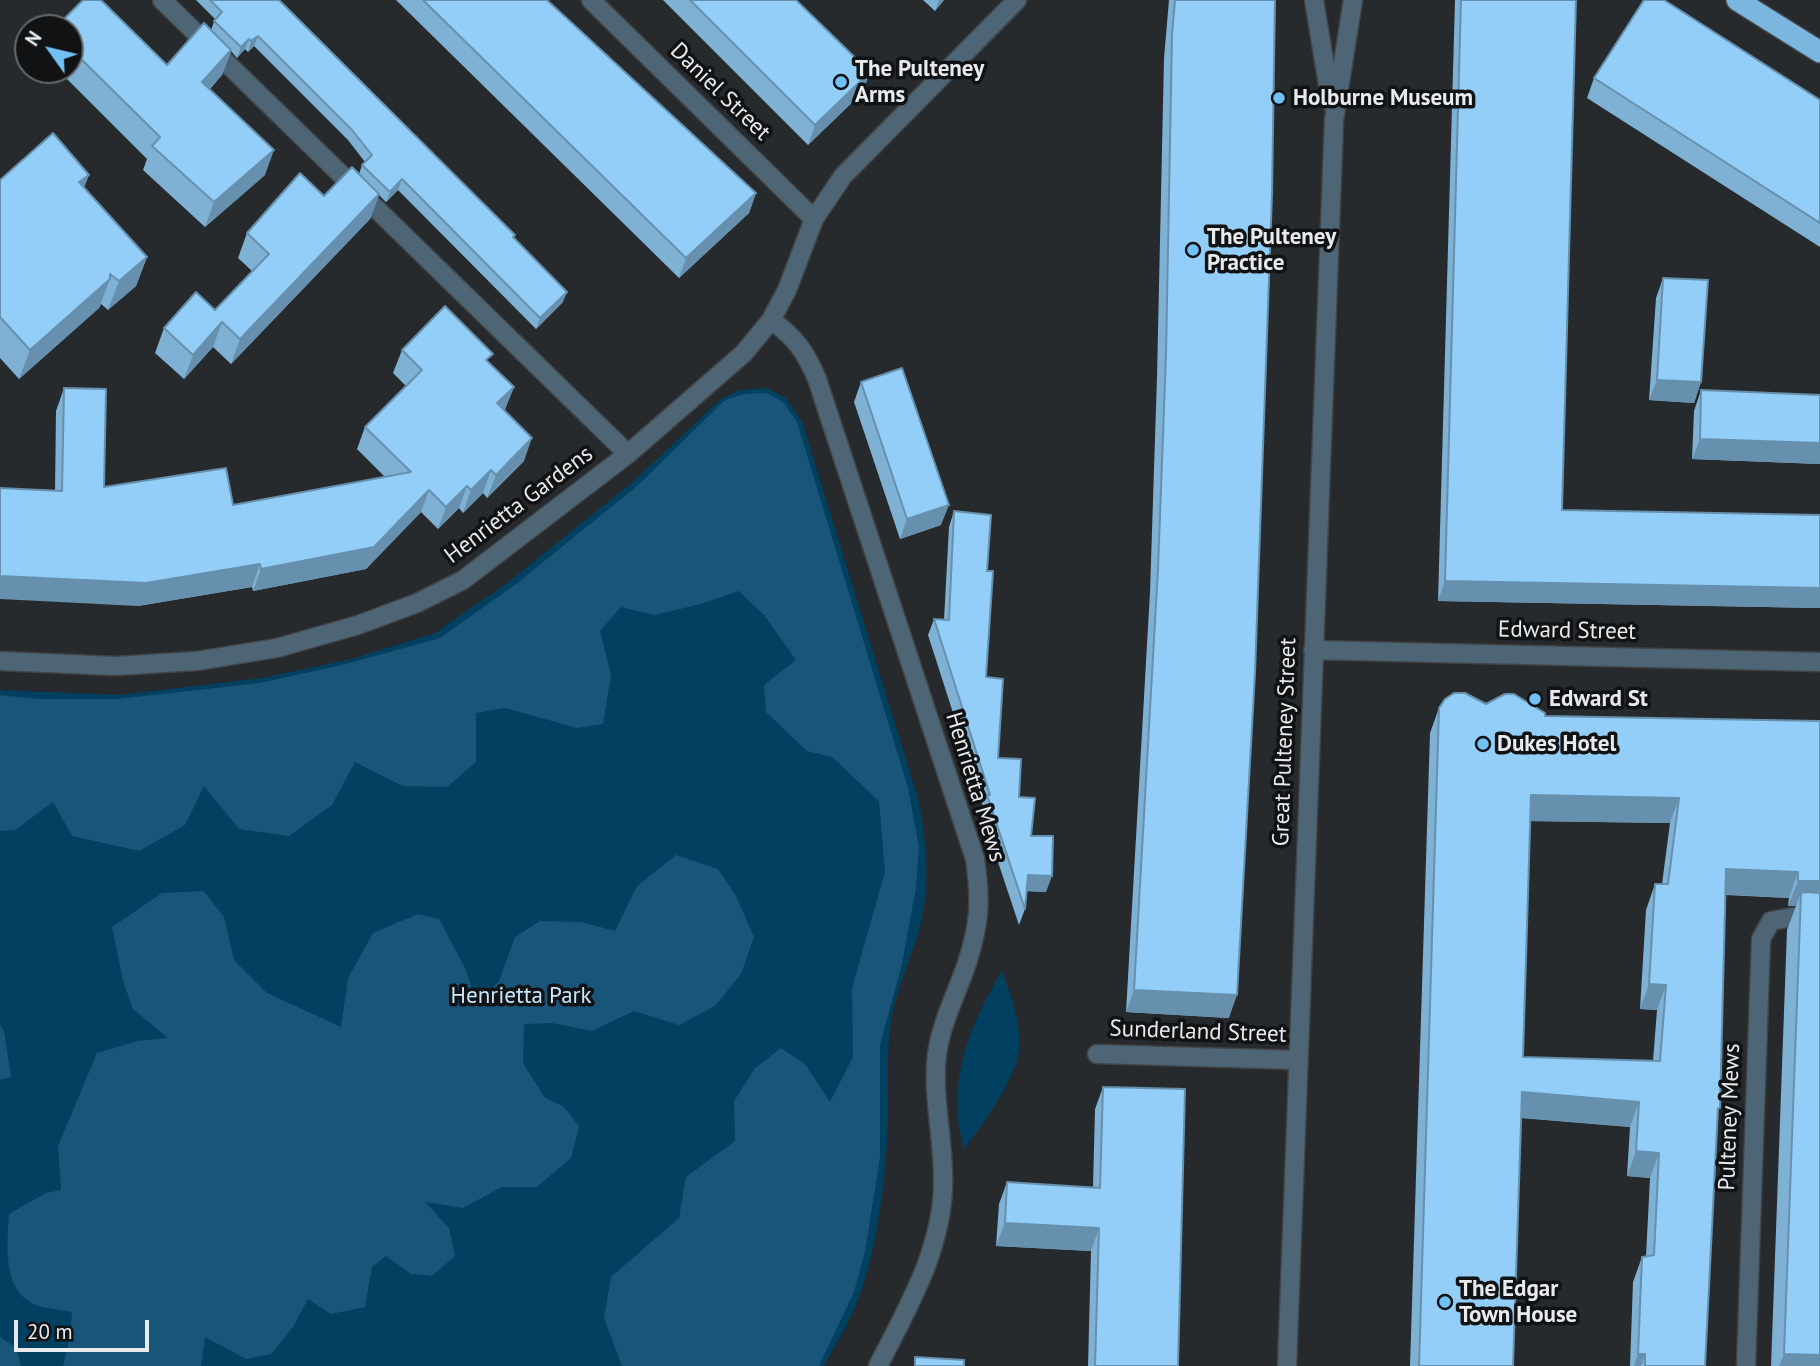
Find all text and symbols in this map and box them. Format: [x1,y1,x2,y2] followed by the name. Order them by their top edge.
[14,14,84,84] north arrow
[20,26,47,50] text: N
[664,37,776,147] street label: Daniel Street
[855,55,984,109] place label: The Pulteney Arms
[833,74,849,90] marker: The Pulteney Arms
[1293,84,1473,112] place label: Holburne Museum
[1271,90,1287,106] marker: Holburne Museum
[1207,223,1336,277] place label: The Pulteney Practice
[1185,242,1201,258] marker: The Pulteney Practice
[440,440,598,570] street label: Henrietta Gardens
[1498,616,1636,646] street label: Edward Street
[1268,637,1302,847] street label: Great Pulteney Street
[1549,685,1648,713] place label: Edward St
[1527,691,1543,707] marker: Edward St
[939,709,1011,865] street label: Henrietta Mews
[1497,730,1616,758] place label: Dukes Hotel
[1475,736,1491,752] marker: Dukes Hotel
[451,982,591,1010] park label: Henrietta Park
[1109,1015,1287,1049] street label: Sunderland Street
[1714,1043,1746,1191] street label: Pulteney Mews
[1459,1275,1577,1329] place label: The Edgar Town House
[1437,1294,1453,1310] marker: The Edgar Town House
[18,1306,152,1350] scale bar
[27,1318,73,1345] text: 20 m

